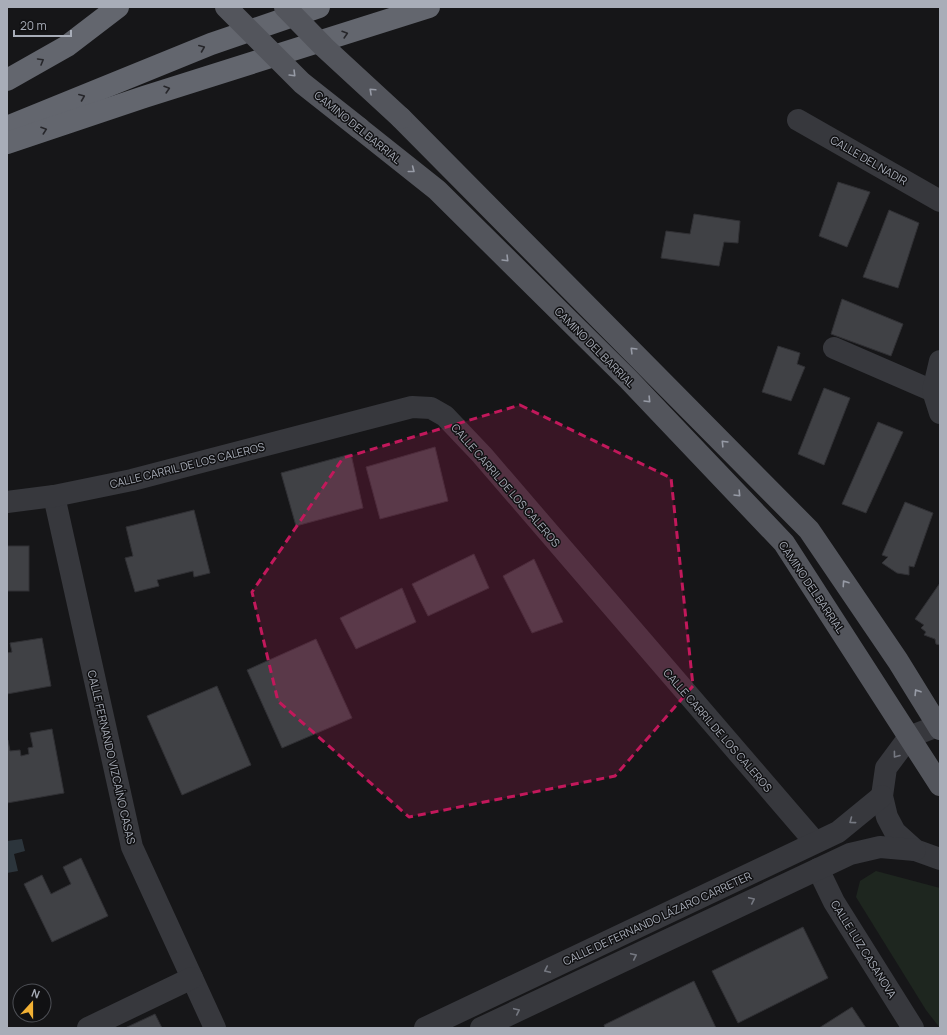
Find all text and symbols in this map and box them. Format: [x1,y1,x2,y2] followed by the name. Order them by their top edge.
[14,12,71,38] scale bar
[20,17,47,34] text: 20 m
[341,30,348,38] one-way arrow
[199,44,206,52] one-way arrow
[37,58,44,65] one-way arrow
[288,69,296,77] one-way arrow
[164,86,171,94] one-way arrow
[311,87,405,167] street label: CAMINO DEL BARRIAL
[369,89,377,96] one-way arrow
[78,94,86,102] one-way arrow
[40,127,47,135] one-way arrow
[828,132,910,188] street label: CALLE DEL NADIR
[407,165,414,172] one-way arrow
[501,254,509,262] one-way arrow
[552,304,639,391] street label: CAMINO DEL BARRIAL
[630,348,638,355] one-way arrow
[643,395,651,403] one-way arrow
[448,420,564,550] street label: CALLE CARRIL DE LOS CALEROS
[108,438,266,492] street label: CALLE CARRIL DE LOS CALEROS
[721,440,729,448] one-way arrow
[733,490,740,497] one-way arrow
[776,538,849,636] street label: CAMINO DEL BARRIAL
[842,580,850,587] one-way arrow
[660,665,776,795] street label: CALLE CARRIL DE LOS CALEROS
[85,669,139,846] street label: CALLE FERNANDO VIZCAÍNO CASAS
[914,689,921,696] one-way arrow
[894,751,901,758] one-way arrow
[850,817,857,824] one-way arrow
[560,868,754,968] street label: CALLE DE FERNANDO LÁZARO CARRETER
[747,897,755,905] one-way arrow
[828,897,900,1001] street label: CALLE LUZ CASANOVA
[630,953,638,961] one-way arrow
[544,965,551,973] one-way arrow
[12,983,52,1023] north arrow
[29,985,42,1002] text: N
[512,1008,520,1016] one-way arrow

